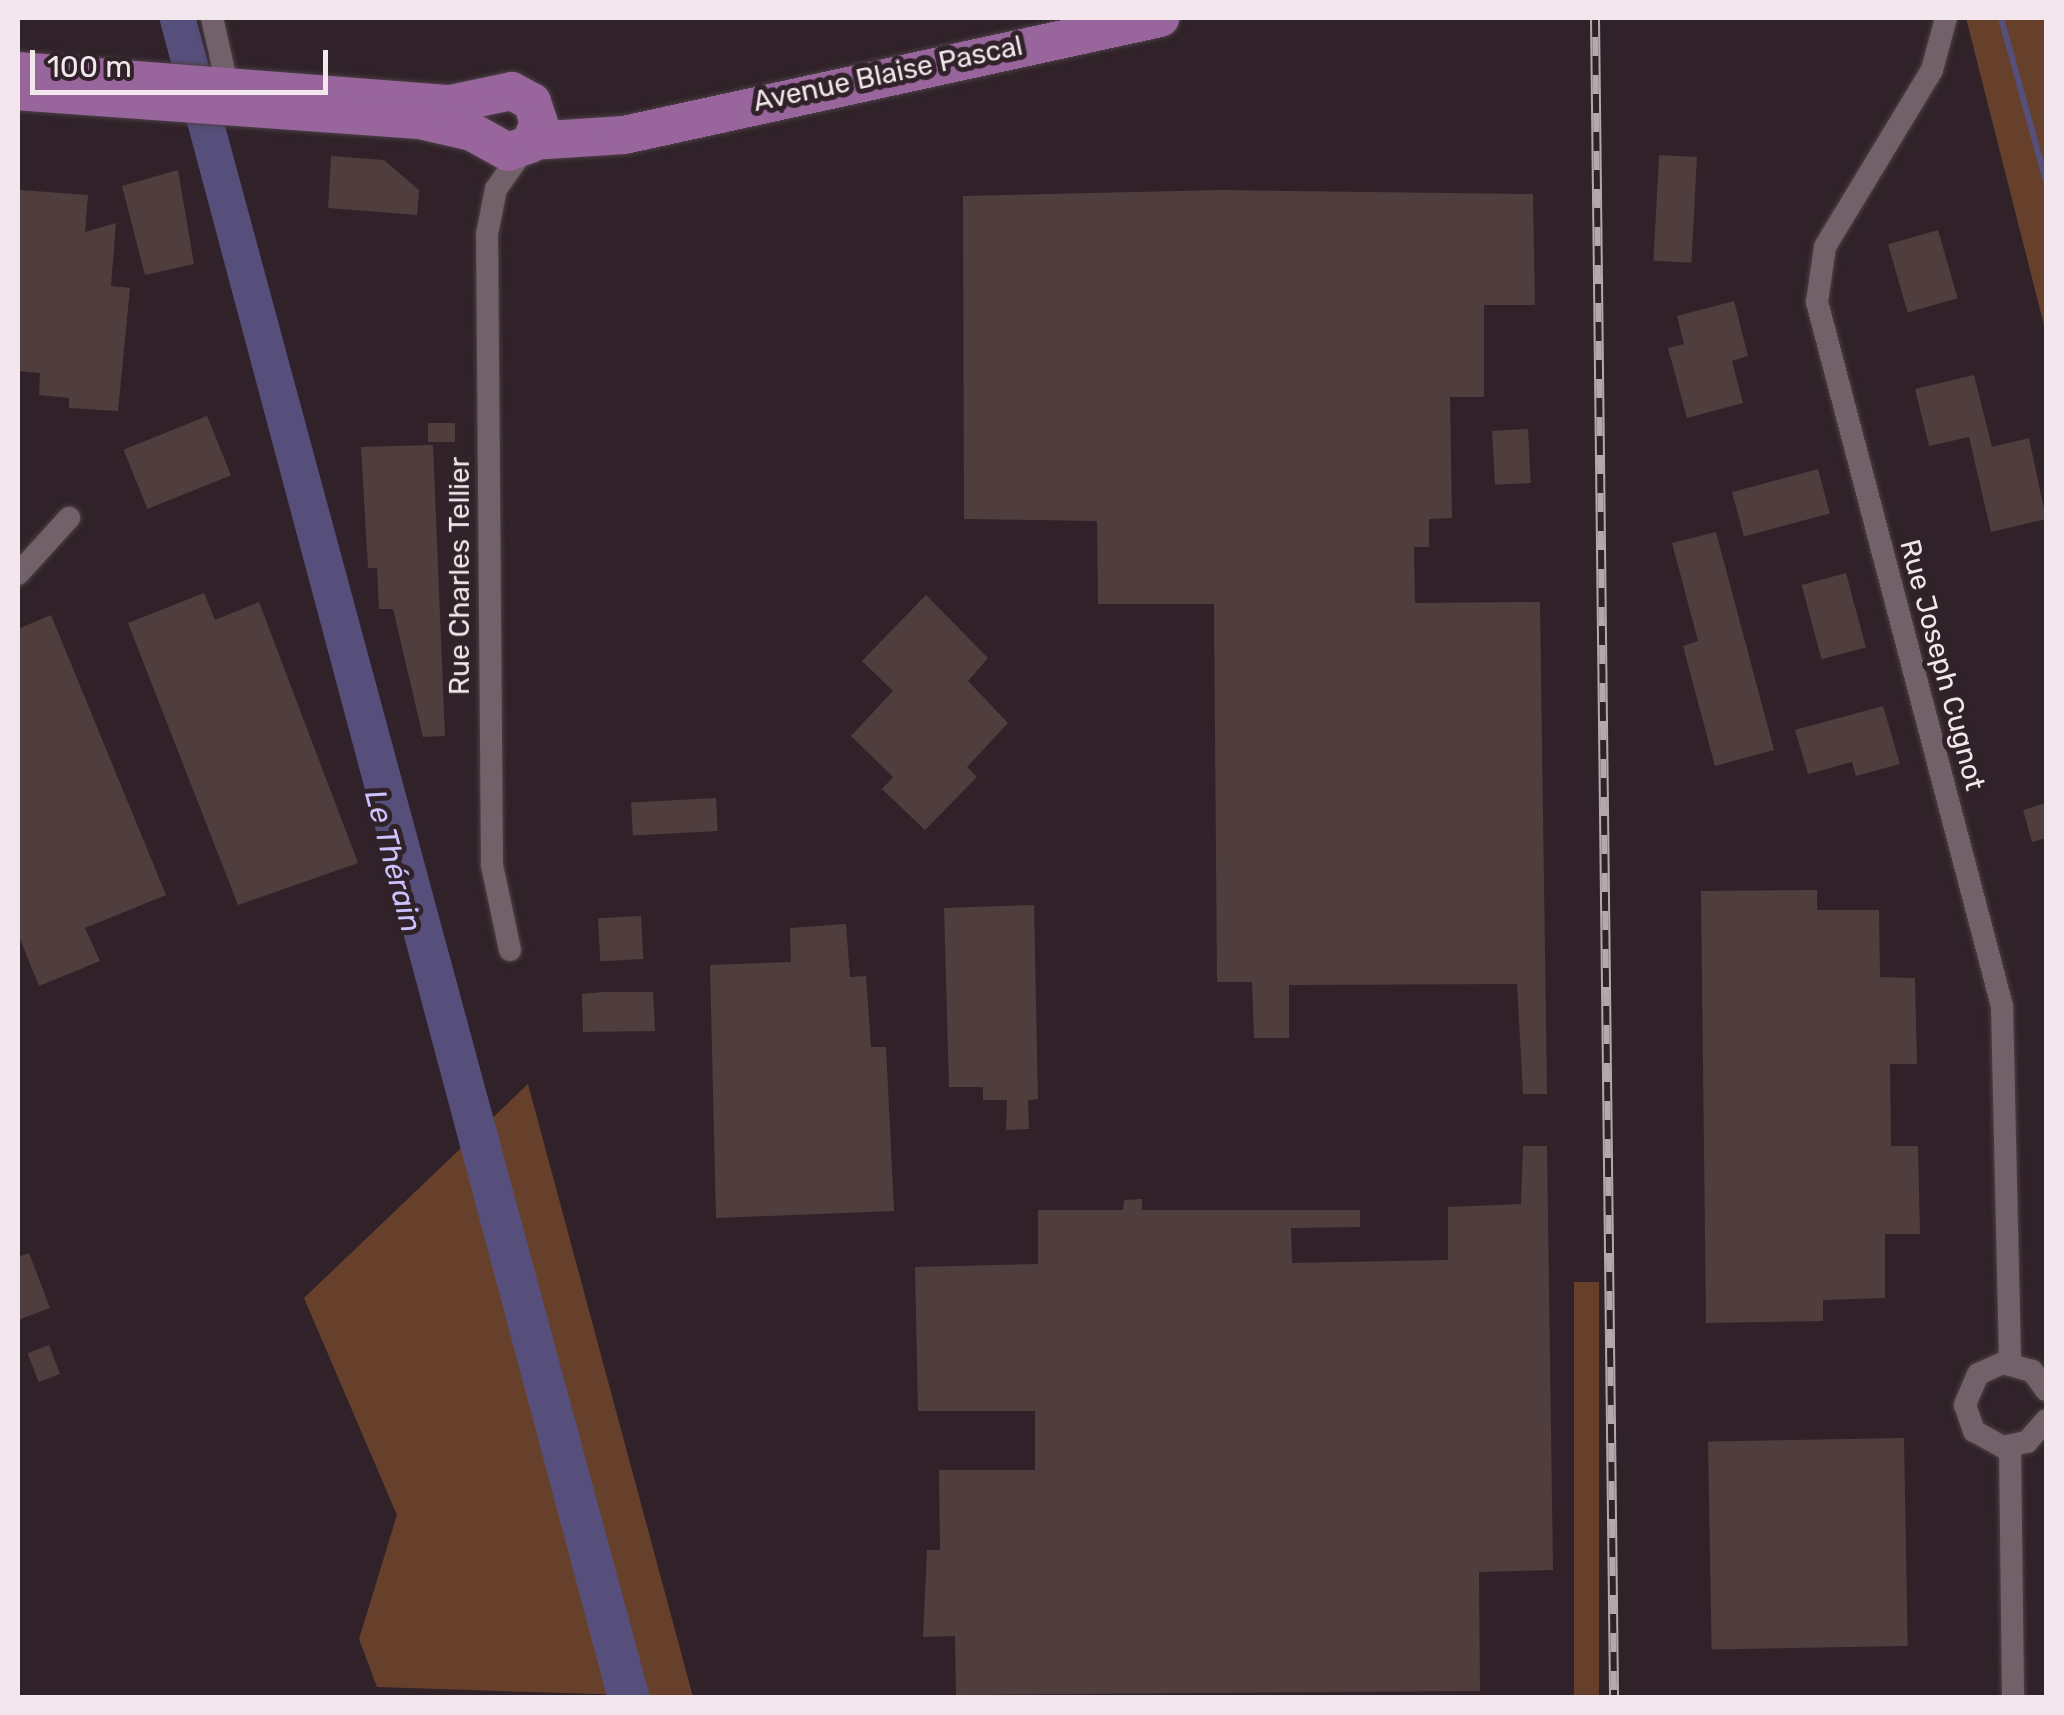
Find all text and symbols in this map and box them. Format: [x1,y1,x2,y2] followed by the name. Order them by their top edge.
[750,29,1026,119] street label: Avenue Blaise Pascal
[35,30,332,92] scale bar
[47,49,132,85] text: 100 m
[443,456,477,696] street label: Rue Charles Tellier
[1892,536,1992,794] street label: Rue Joseph Cugnot
[357,785,429,937] water label: Le Thérain

